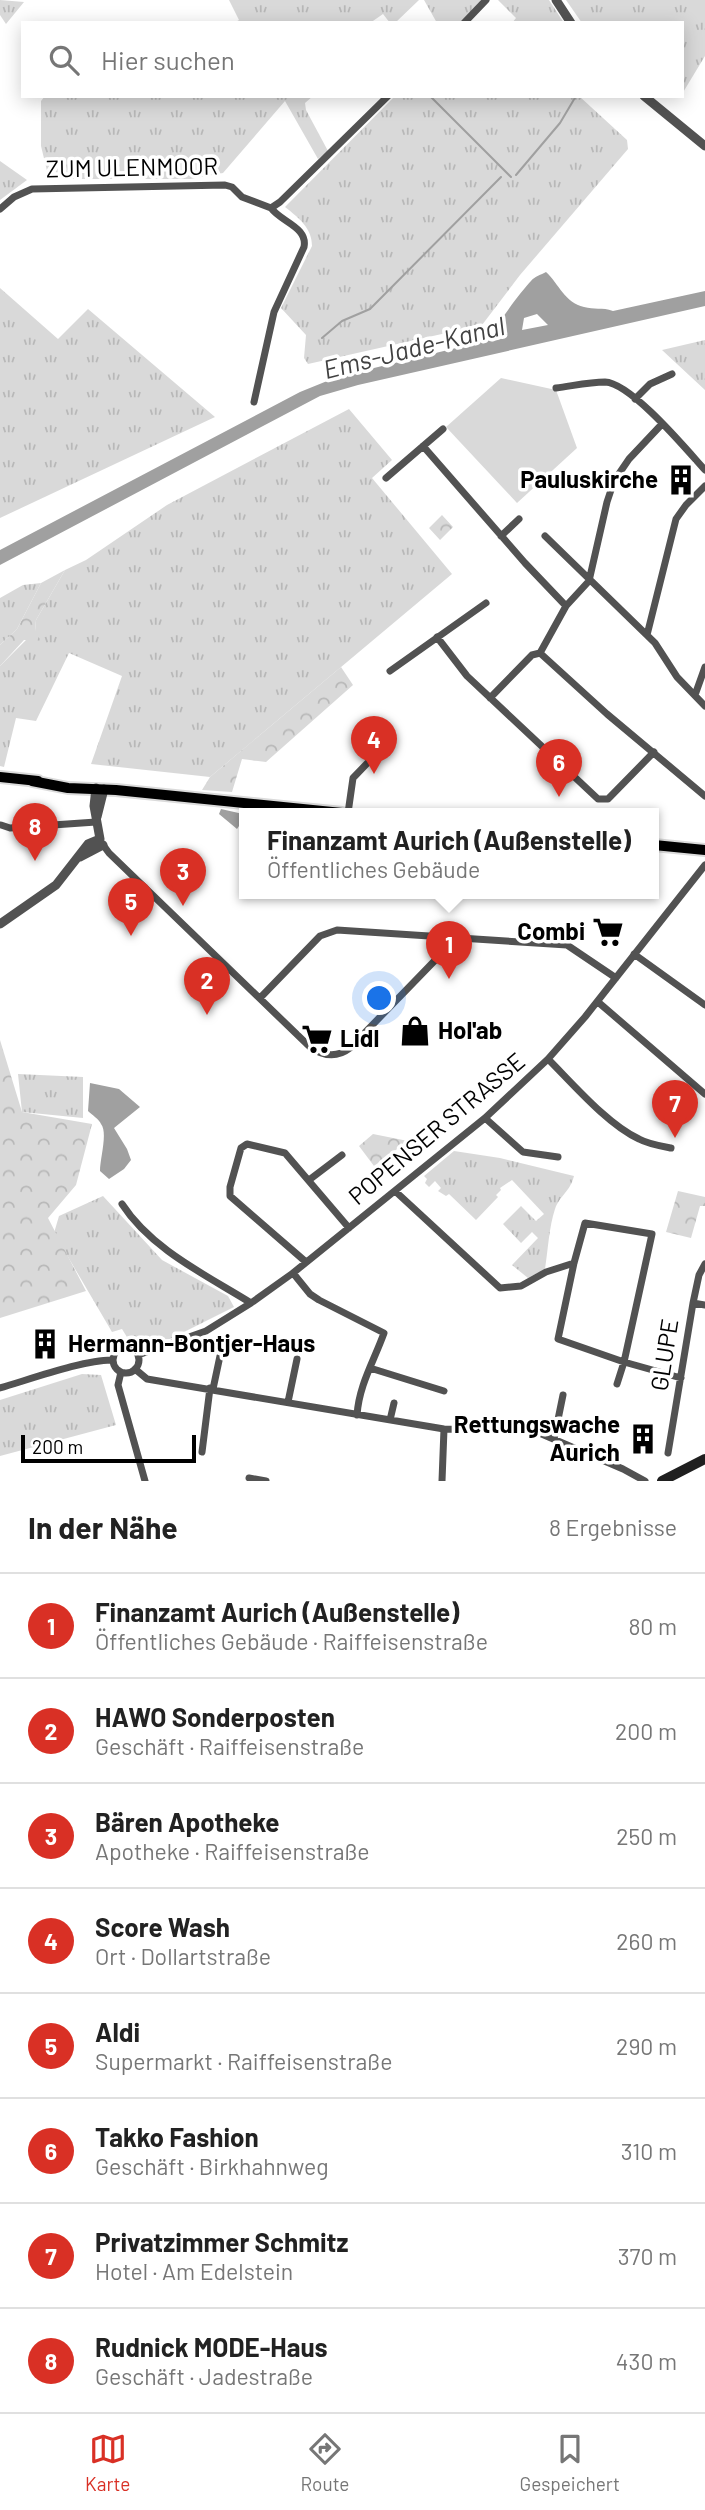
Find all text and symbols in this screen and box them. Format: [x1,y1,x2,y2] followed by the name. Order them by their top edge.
[21,21,684,98] search box
[45,41,83,79] icon: search
[101,44,235,75] text: Hier suchen
[46,150,218,183] street label: ZUM ULENMOOR
[320,309,508,384] water label: Ems-Jade-Kanal
[664,463,698,497] building icon: Pauluskirche
[520,464,658,493] place label: Pauluskirche
[351,716,397,774] pin: 4
[536,739,582,797] pin: 6
[12,803,58,861] pin: 8
[239,808,659,899] popup
[267,824,631,855] text: Finanzamt Aurich (Außenstelle)
[160,848,206,906] pin: 3
[267,855,480,883] text: Öffentliches Gebäude
[108,878,154,936] pin: 5
[591,915,625,949] supermarket icon: Combi
[517,916,585,945] place label: Combi
[426,921,472,979] pin: 1
[184,957,230,1015] pin: 2
[362,981,396,1015] your location
[398,1014,432,1048] shop icon: Hol'ab
[438,1015,502,1044] place label: Hol'ab
[300,1022,334,1056] supermarket icon: Lidl
[340,1023,379,1052] place label: Lidl
[342,1046,530,1210] street label: POPENSER STRASSE
[652,1080,698,1138] pin: 7
[644,1317,684,1393] street label: GLUPE
[28,1327,62,1361] building icon: Hermann-Bontjer-Haus
[68,1328,315,1357] place label: Hermann-Bontjer-Haus
[454,1409,620,1466] place label: Rettungswache Aurich
[626,1422,660,1456] building icon: Rettungswache Aurich
[21,1432,196,1464] scale bar
[32,1435,83,1458] text: 200 m
[28,1509,178,1545] text: In der Nähe
[549,1513,677,1541] text: 8 Ergebnisse
[95,1596,459,1627] text: Finanzamt Aurich (Außenstelle)
[47,1612,55,1640] text: 1
[628,1612,677,1640] text: 80 m
[95,1627,488,1655] text: Öffentliches Gebäude · Raiffeisenstraße
[95,1701,335,1732] text: HAWO Sonderposten
[45,1717,57,1745] text: 2
[615,1717,677,1745] text: 200 m
[95,1732,364,1760] text: Geschäft · Raiffeisenstraße
[95,1806,279,1837] text: Bären Apotheke
[45,1822,57,1850] text: 3
[616,1822,677,1850] text: 250 m
[95,1837,370,1865] text: Apotheke · Raiffeisenstraße
[95,1911,230,1942] text: Score Wash
[44,1927,58,1955] text: 4
[616,1927,677,1955] text: 260 m
[95,1942,271,1970] text: Ort · Dollartstraße
[95,2016,140,2047] text: Aldi
[45,2032,57,2060] text: 5
[616,2032,677,2060] text: 290 m
[95,2047,392,2075] text: Supermarkt · Raiffeisenstraße
[95,2121,259,2152] text: Takko Fashion
[45,2137,57,2165] text: 6
[621,2137,677,2165] text: 310 m
[95,2152,329,2180] text: Geschäft · Birkhahnweg
[95,2226,348,2257] text: Privatzimmer Schmitz
[45,2242,57,2270] text: 7
[618,2242,677,2270] text: 370 m
[95,2257,293,2285] text: Hotel · Am Edelstein
[95,2331,328,2362] text: Rudnick MODE-Haus
[45,2347,57,2375] text: 8
[616,2347,677,2375] text: 430 m
[95,2362,313,2390] text: Geschäft · Jadestraße
[85,2430,130,2495] tab: Karte
[301,2430,349,2495] tab: Route
[520,2430,620,2495] tab: Gespeichert

